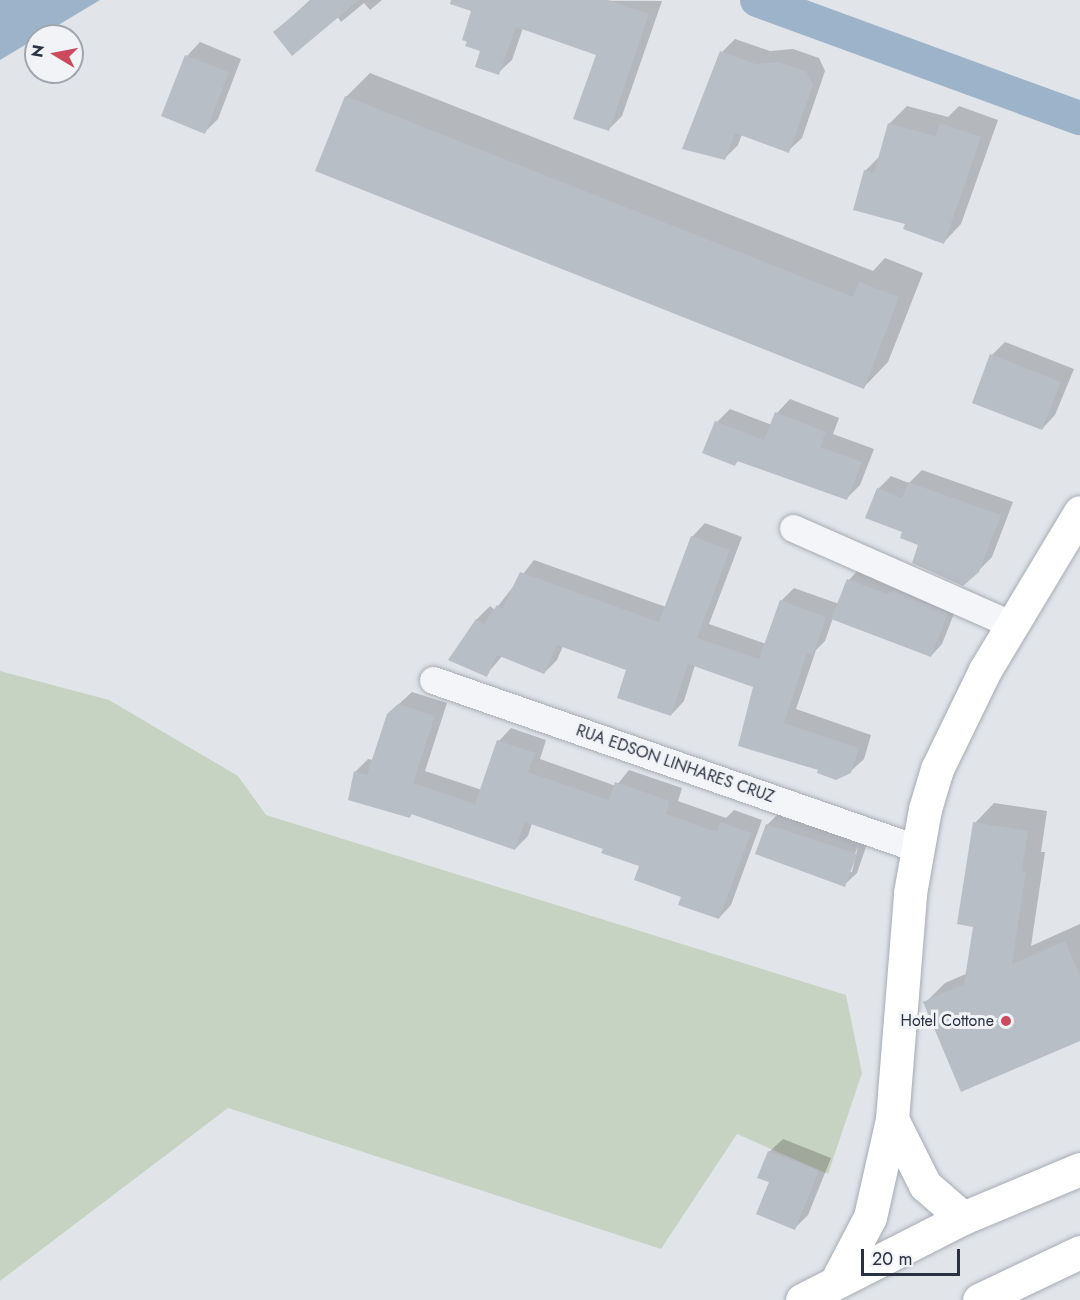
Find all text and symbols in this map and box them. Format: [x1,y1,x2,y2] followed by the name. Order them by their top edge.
[24,24,84,84] north arrow
[25,43,50,59] text: N
[573,721,777,807] street label: RUA EDSON LINHARES CRUZ
[901,1011,994,1031] place label: Hotel Cottone
[999,1014,1013,1028] marker: Hotel Cottone
[864,1237,963,1275] scale bar
[872,1246,912,1272] text: 20 m

